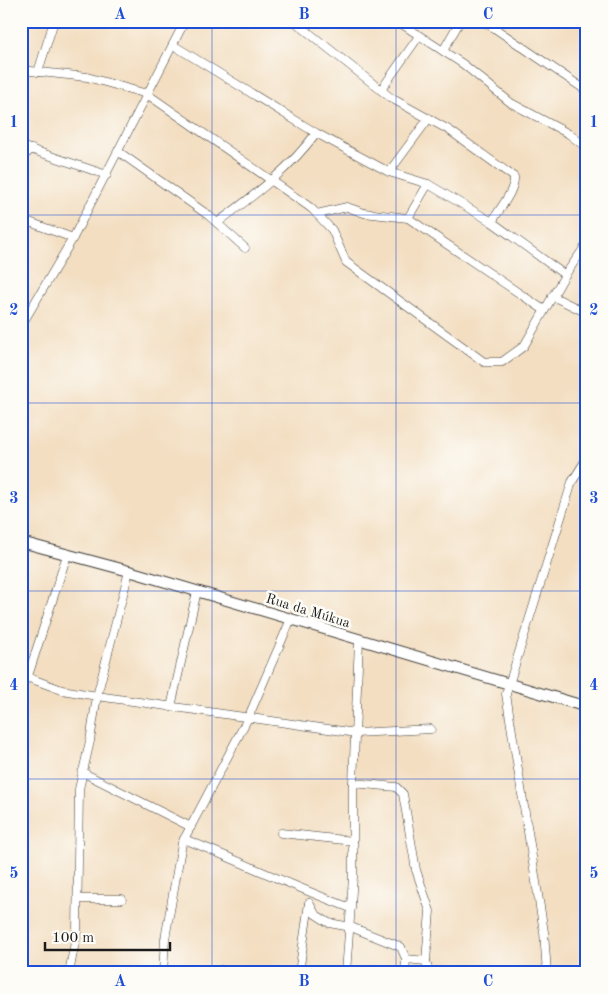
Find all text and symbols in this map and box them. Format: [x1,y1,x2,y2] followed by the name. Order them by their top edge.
[114,7,126,23] text: A
[298,7,310,23] text: B
[483,7,493,23] text: C
[9,115,19,131] text: 1
[589,115,599,131] text: 1
[9,303,19,319] text: 2
[589,303,599,319] text: 2
[9,491,19,507] text: 3
[589,491,599,507] text: 3
[264,592,352,630] street label: Rua da Múkua
[9,678,19,694] text: 4
[589,678,599,694] text: 4
[9,866,19,882] text: 5
[589,866,599,882] text: 5
[45,919,170,951] scale bar
[52,931,94,946] text: 100 m
[114,974,126,990] text: A
[298,974,310,990] text: B
[483,974,493,990] text: C

